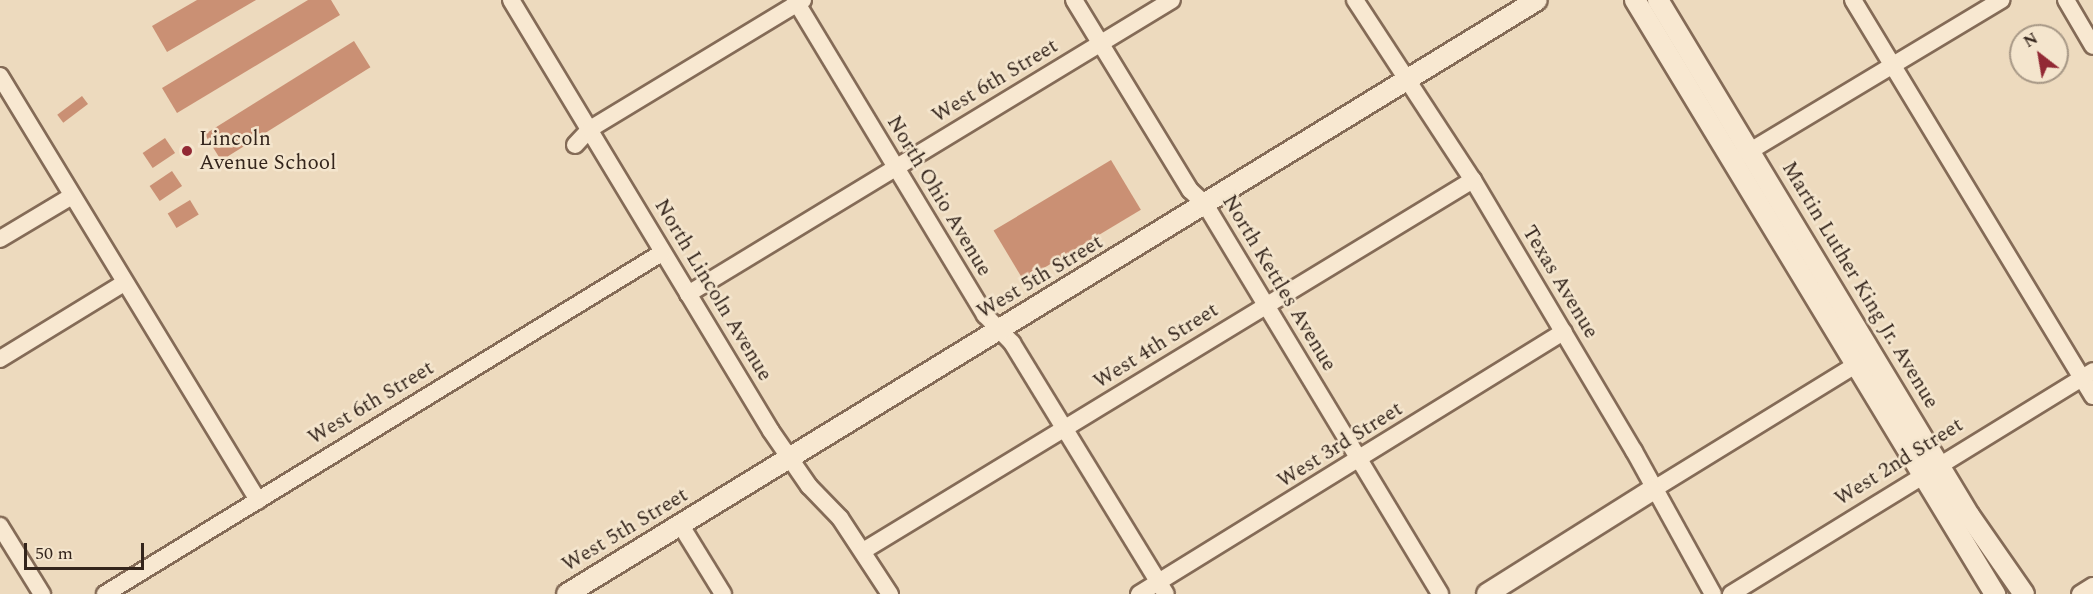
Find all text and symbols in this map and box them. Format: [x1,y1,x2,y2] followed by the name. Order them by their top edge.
[2009,24,2069,84] north arrow
[2019,27,2043,54] text: N
[927,34,1063,128] street label: West 6th Street
[881,111,997,281] street label: North Ohio Avenue
[199,126,336,176] place label: Lincoln Avenue School
[180,144,194,158] marker: Lincoln Avenue School
[1776,157,1944,413] street label: Martin Luther King Jr. Avenue
[1216,190,1342,376] street label: North Kettles Avenue
[649,194,777,386] street label: North Lincoln Avenue
[1516,221,1604,343] street label: Texas Avenue
[972,230,1108,324] street label: West 5th Street
[1089,298,1223,394] street label: West 4th Street
[303,356,439,450] street label: West 6th Street
[1273,396,1407,494] street label: West 3rd Street
[1830,412,1968,512] street label: West 2nd Street
[557,483,693,577] street label: West 5th Street
[27,531,147,569] scale bar
[35,540,73,567] text: 50 m

